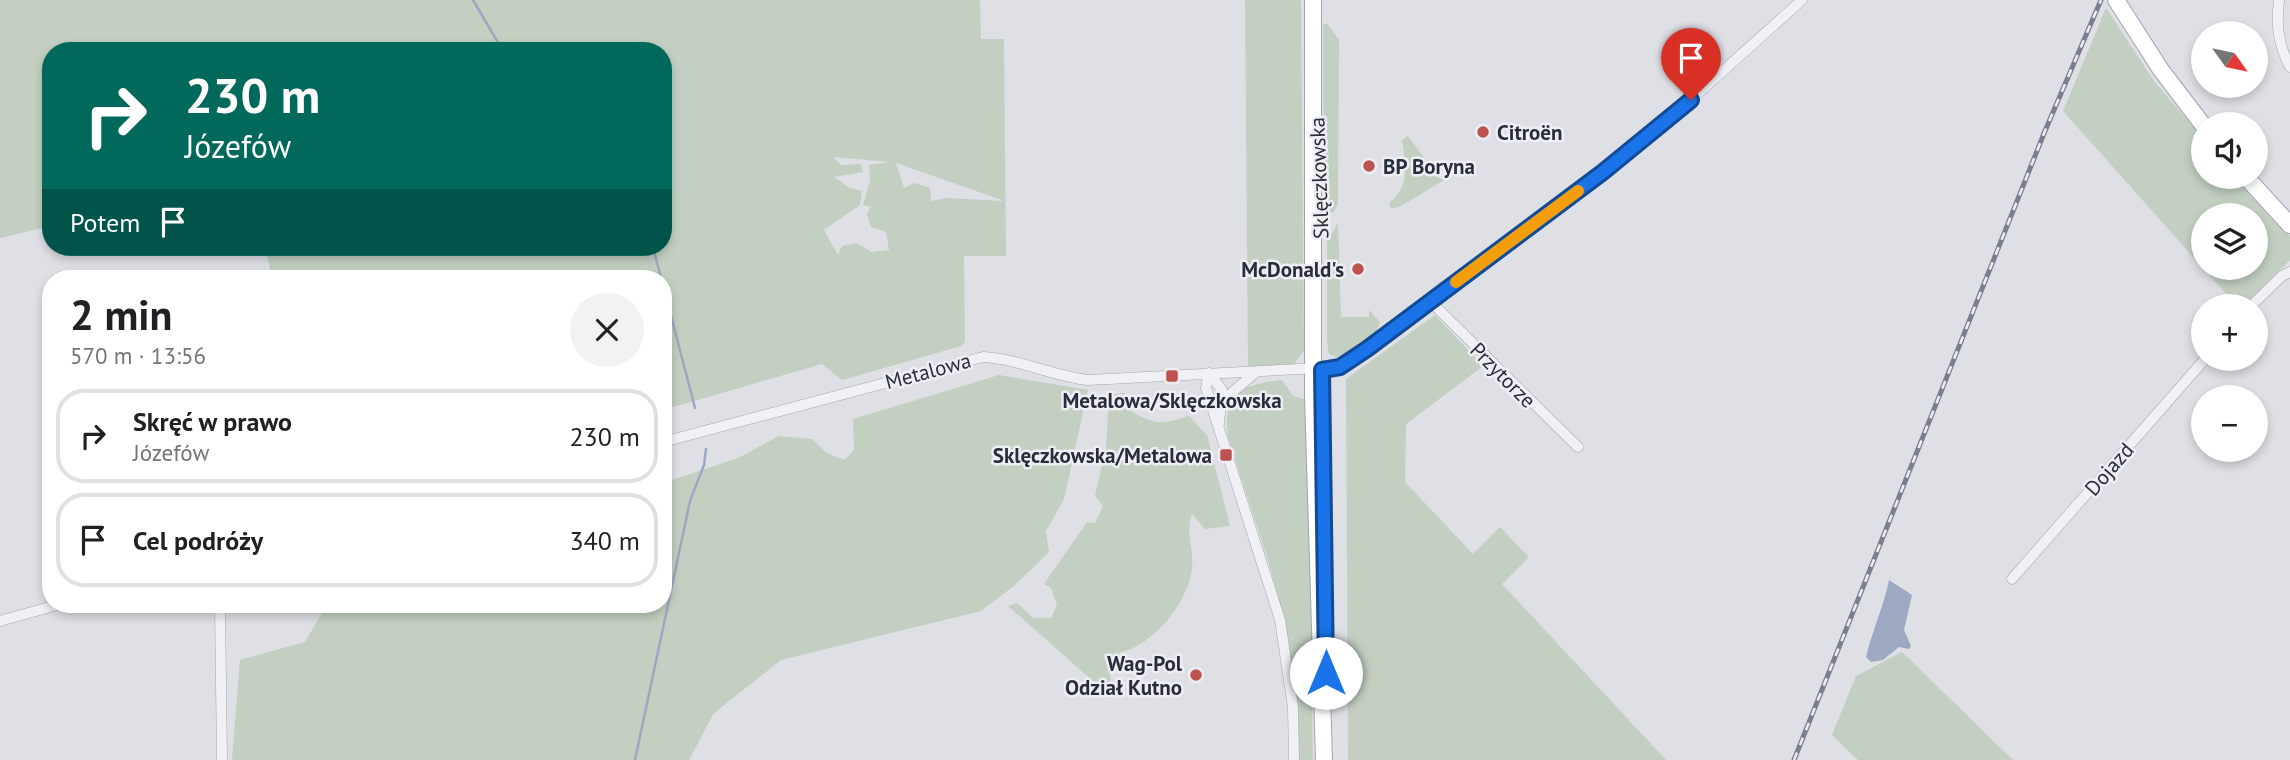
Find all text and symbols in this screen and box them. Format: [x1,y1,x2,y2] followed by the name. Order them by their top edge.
[2191,21,2268,98] north arrow
[2191,21,2268,462] map controls
[1661,28,1721,100] pin
[1672,39,1710,77] icon: arrive
[185,63,320,127] text: 230 m
[70,70,161,161] icon: right
[2191,112,2268,189] button: sound
[1303,117,1335,239] street label: Sklęczkowska
[1497,119,1562,146] place label: Citroën
[1475,124,1491,140] marker: Citroën
[185,125,291,167] text: Józefów
[1383,153,1475,180] place label: BP Boryna
[1361,158,1377,174] marker: BP Boryna
[154,203,192,241] icon: arrive
[2191,203,2268,280] button: layers
[70,206,140,239] text: Potem
[1241,256,1344,283] place label: McDonald's
[1350,261,1366,277] marker: McDonald's
[70,287,172,342] text: 2 min
[570,293,644,367] button: close
[2191,294,2268,371] button: +
[1464,336,1542,414] street label: Przytorze
[70,341,206,370] text: 570 m · 13:56
[882,347,974,395] street label: Metalowa
[1164,368,1180,384] marker: Metalowa/Sklęczkowska
[2191,385,2268,462] button: −
[1062,387,1282,414] place label: Metalowa/Sklęczkowska
[133,405,292,438] text: Skręć w prawo
[74,417,112,455] icon: right
[569,420,640,453] text: 230 m
[2079,437,2139,501] street label: Dojazd
[133,438,209,467] text: Józefów
[993,442,1212,469] place label: Sklęczkowska/Metalowa
[1218,447,1234,463] marker: Sklęczkowska/Metalowa
[74,521,112,559] icon: arrive
[133,524,263,557] text: Cel podróży
[569,524,640,557] text: 340 m
[1289,636,1363,710] position arrow
[1065,650,1183,701] place label: Wag-Pol Odział Kutno
[1188,667,1204,683] marker: Wag-Pol Odział Kutno

